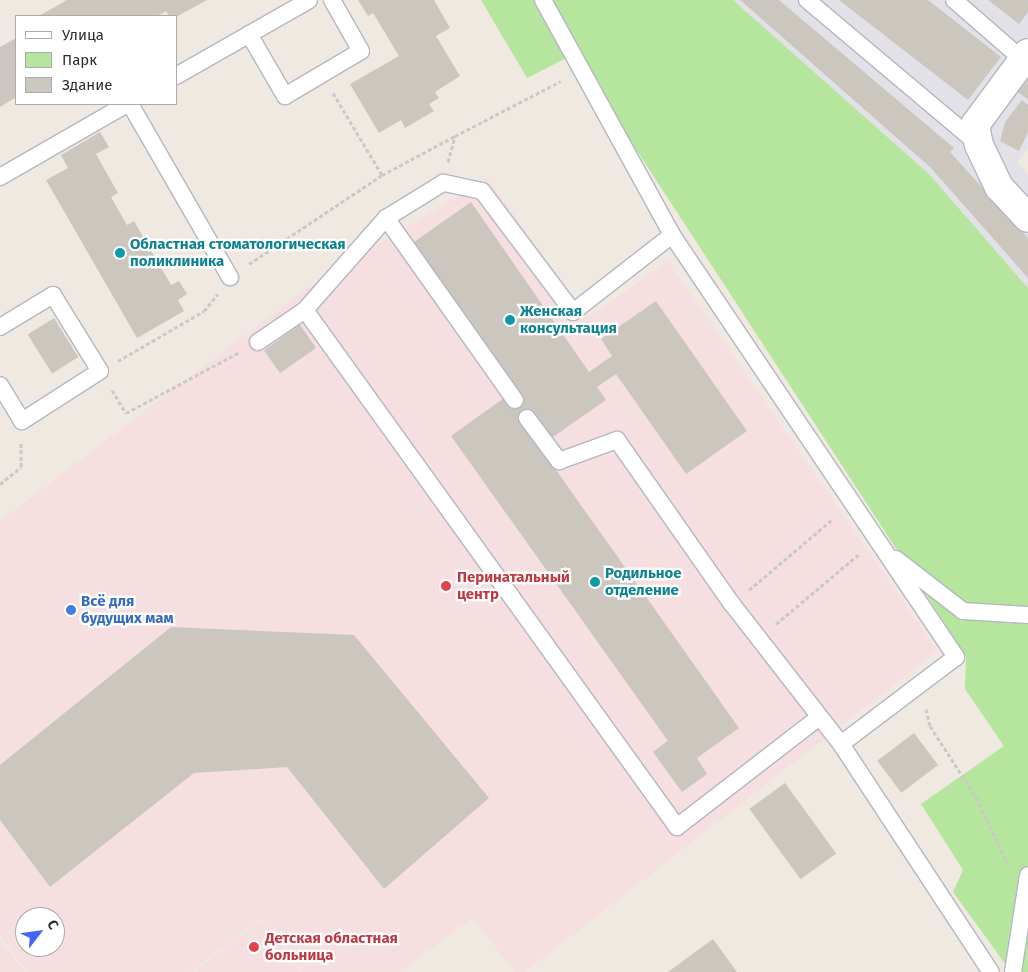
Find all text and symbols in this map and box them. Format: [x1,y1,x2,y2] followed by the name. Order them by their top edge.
[15,15,178,105] legend
[62,26,104,44] text: Улица
[62,51,97,69] text: Парк
[62,76,112,94] text: Здание
[130,235,346,270] place label: Областная стоматологическая поликлиника
[114,247,126,259] marker: Областная стоматологическая поликлиника
[520,302,617,337] place label: Женская консультация
[504,314,516,326] marker: Женская консультация
[605,564,682,599] place label: Родильное отделение
[457,568,570,603] place label: Перинатальный центр
[589,576,601,588] marker: Родильное отделение
[439,579,453,593] marker: Перинатальный центр
[81,592,174,627] place label: Всё для будущих мам
[65,604,77,616] marker: Всё для будущих мам
[15,907,65,957] north arrow
[43,917,62,932] text: С
[265,929,398,964] place label: Детская областная больница
[247,940,261,954] marker: Детская областная больница

